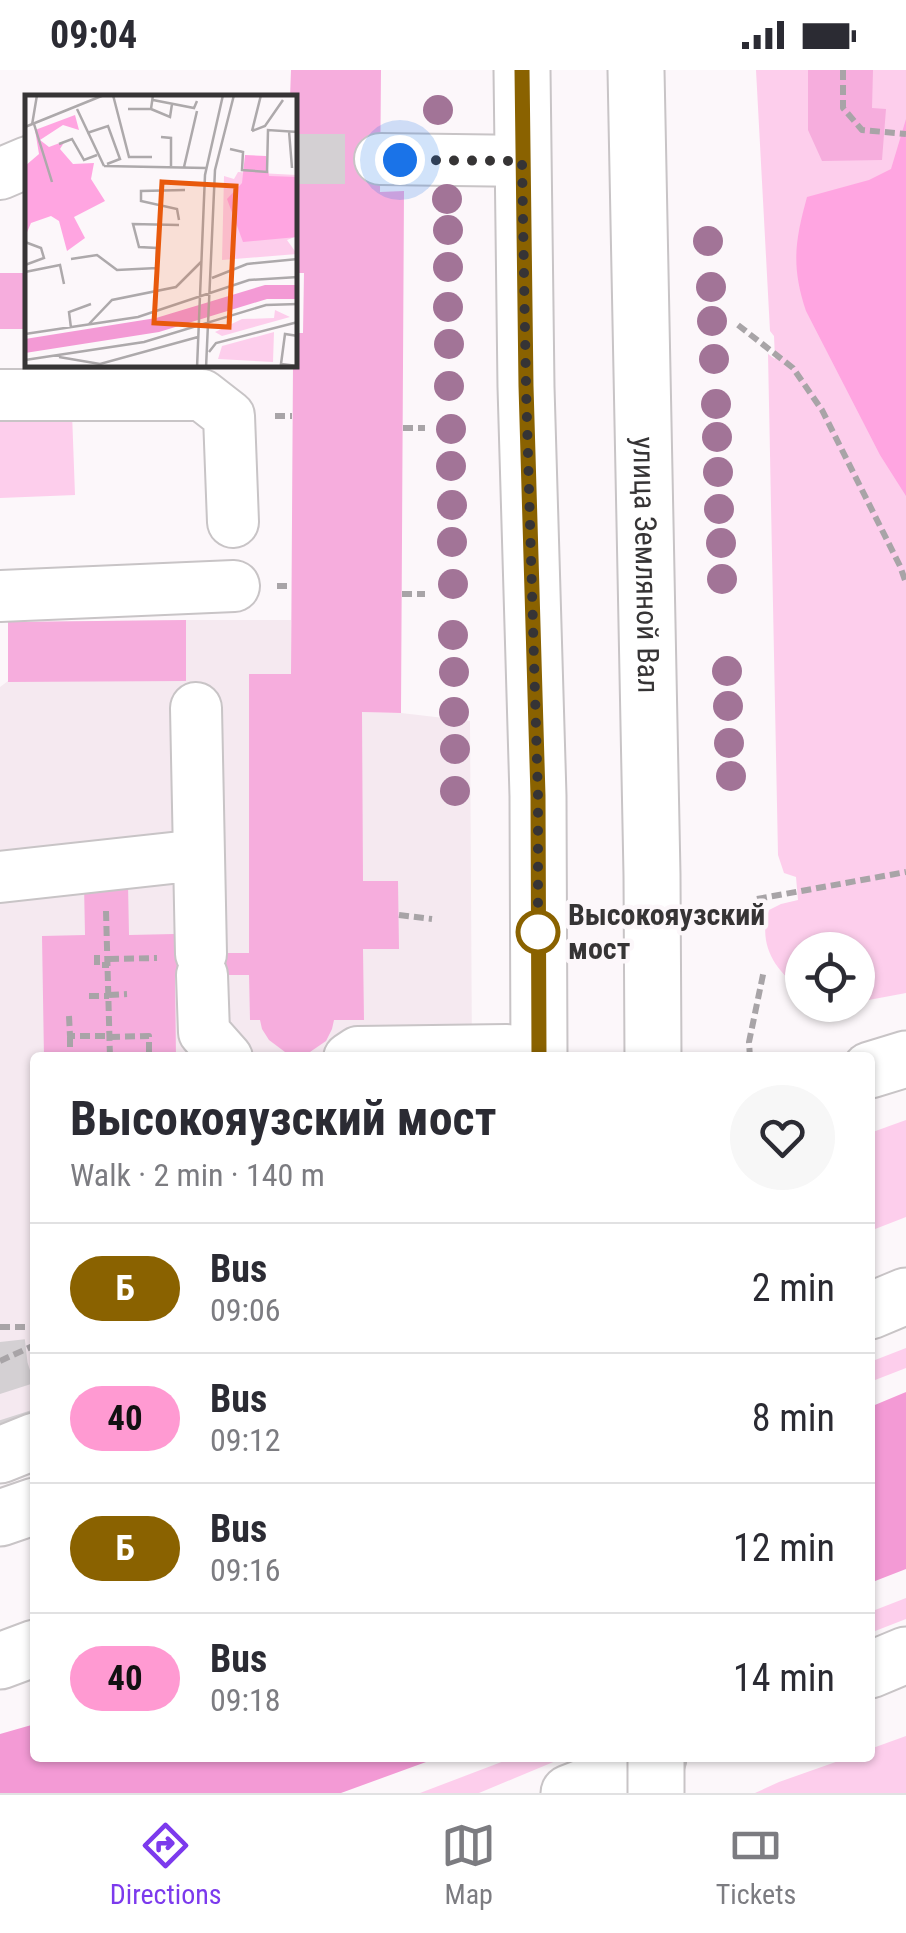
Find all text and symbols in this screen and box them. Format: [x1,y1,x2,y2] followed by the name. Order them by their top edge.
[50,13,137,57] text: 09:04
[25,95,298,368] inset map
[375,135,425,185] your location
[626,436,666,694] street label: улица Земляной Вал
[568,897,765,966] place label: Высокояузский мост
[517,911,559,953] marker: Высокояузский мост
[785,932,875,1022] map controls
[785,932,875,1022] button: locate
[730,1085,835,1190] button: heart
[70,1090,496,1147] text: Высокояузский мост
[70,1156,325,1194] text: Walk · 2 min · 140 m
[210,1247,267,1291] text: Bus
[752,1266,835,1310] text: 2 min
[115,1268,135,1309] text: Б
[210,1291,281,1329] text: 09:06
[210,1377,267,1421] text: Bus
[752,1396,835,1440] text: 8 min
[107,1398,143,1439] text: 40
[210,1421,281,1459] text: 09:12
[210,1507,267,1551] text: Bus
[733,1526,835,1570] text: 12 min
[115,1528,135,1569] text: Б
[210,1551,281,1589] text: 09:16
[210,1637,267,1681] text: Bus
[733,1656,835,1700] text: 14 min
[107,1658,143,1699] text: 40
[210,1681,281,1719] text: 09:18
[110,1818,222,1911] tab: Directions
[441,1818,496,1911] tab: Map
[716,1818,796,1911] tab: Tickets

